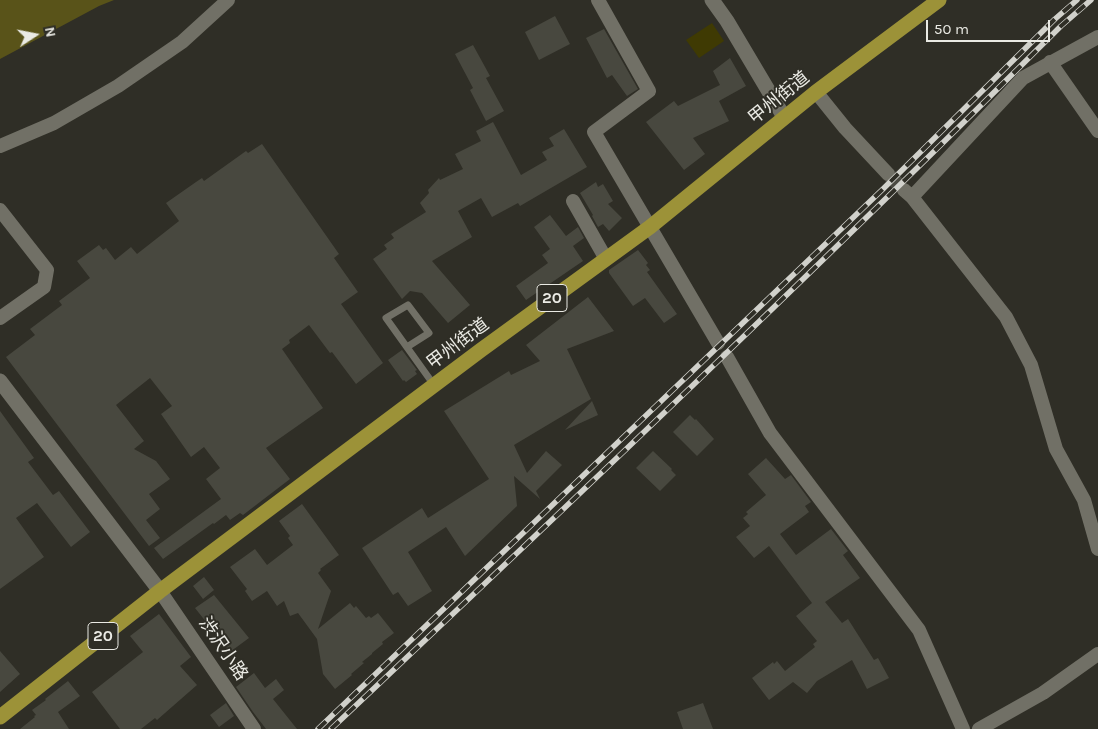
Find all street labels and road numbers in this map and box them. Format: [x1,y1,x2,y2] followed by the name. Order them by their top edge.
[744,67,814,129] street label: 甲州街道
[537,284,567,312] road number: 20
[423,314,493,374] street label: 甲州街道
[194,613,252,685] street label: 渋沢小路
[88,622,118,650] road number: 20

